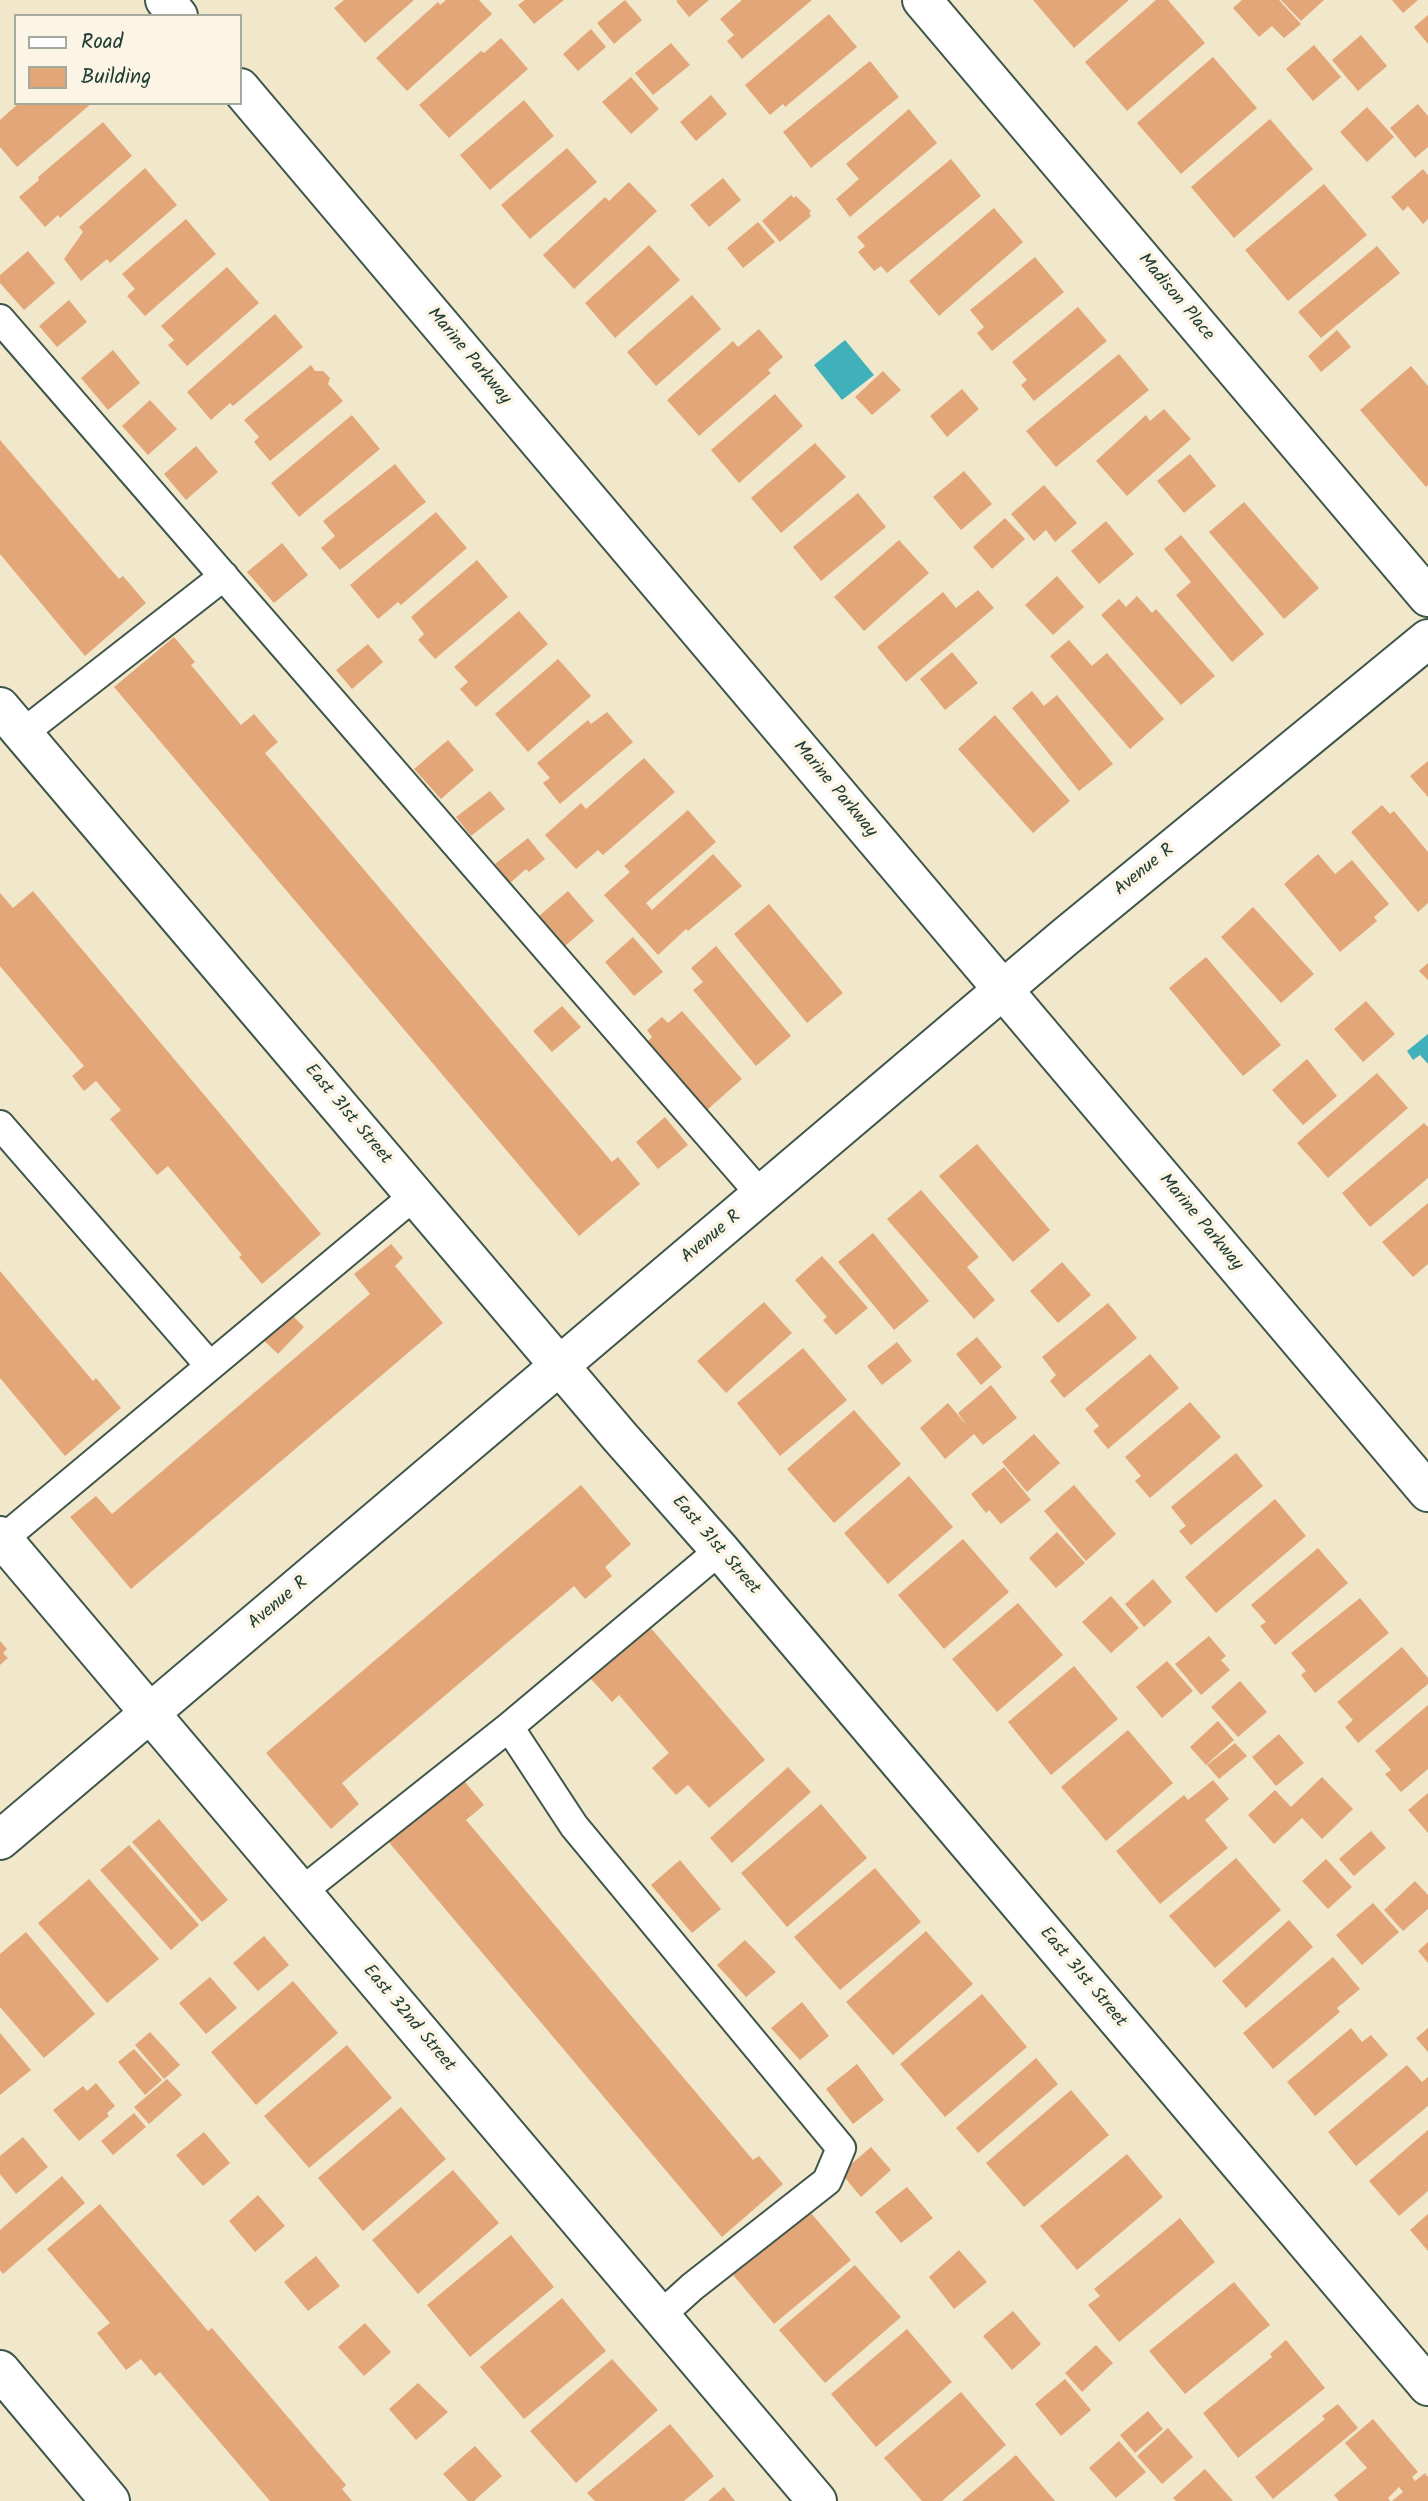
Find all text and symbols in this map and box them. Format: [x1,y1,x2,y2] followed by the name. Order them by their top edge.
[14,14,242,105] legend
[81,26,123,59] text: Road
[81,61,151,94] text: Building
[1132,250,1218,346] street label: Madison Place
[421,304,515,410] street label: Marine Parkway
[787,737,881,843] street label: Marine Parkway
[1111,840,1179,902] street label: Avenue R
[299,1060,395,1170] street label: East 31st Street
[1153,1170,1247,1276] street label: Marine Parkway
[678,1207,746,1269] street label: Avenue R
[666,1492,764,1600] street label: East 31st Street
[245,1573,313,1635] street label: Avenue R
[1034,1923,1130,2033] street label: East 31st Street
[357,1961,459,2077] street label: East 32nd Street

